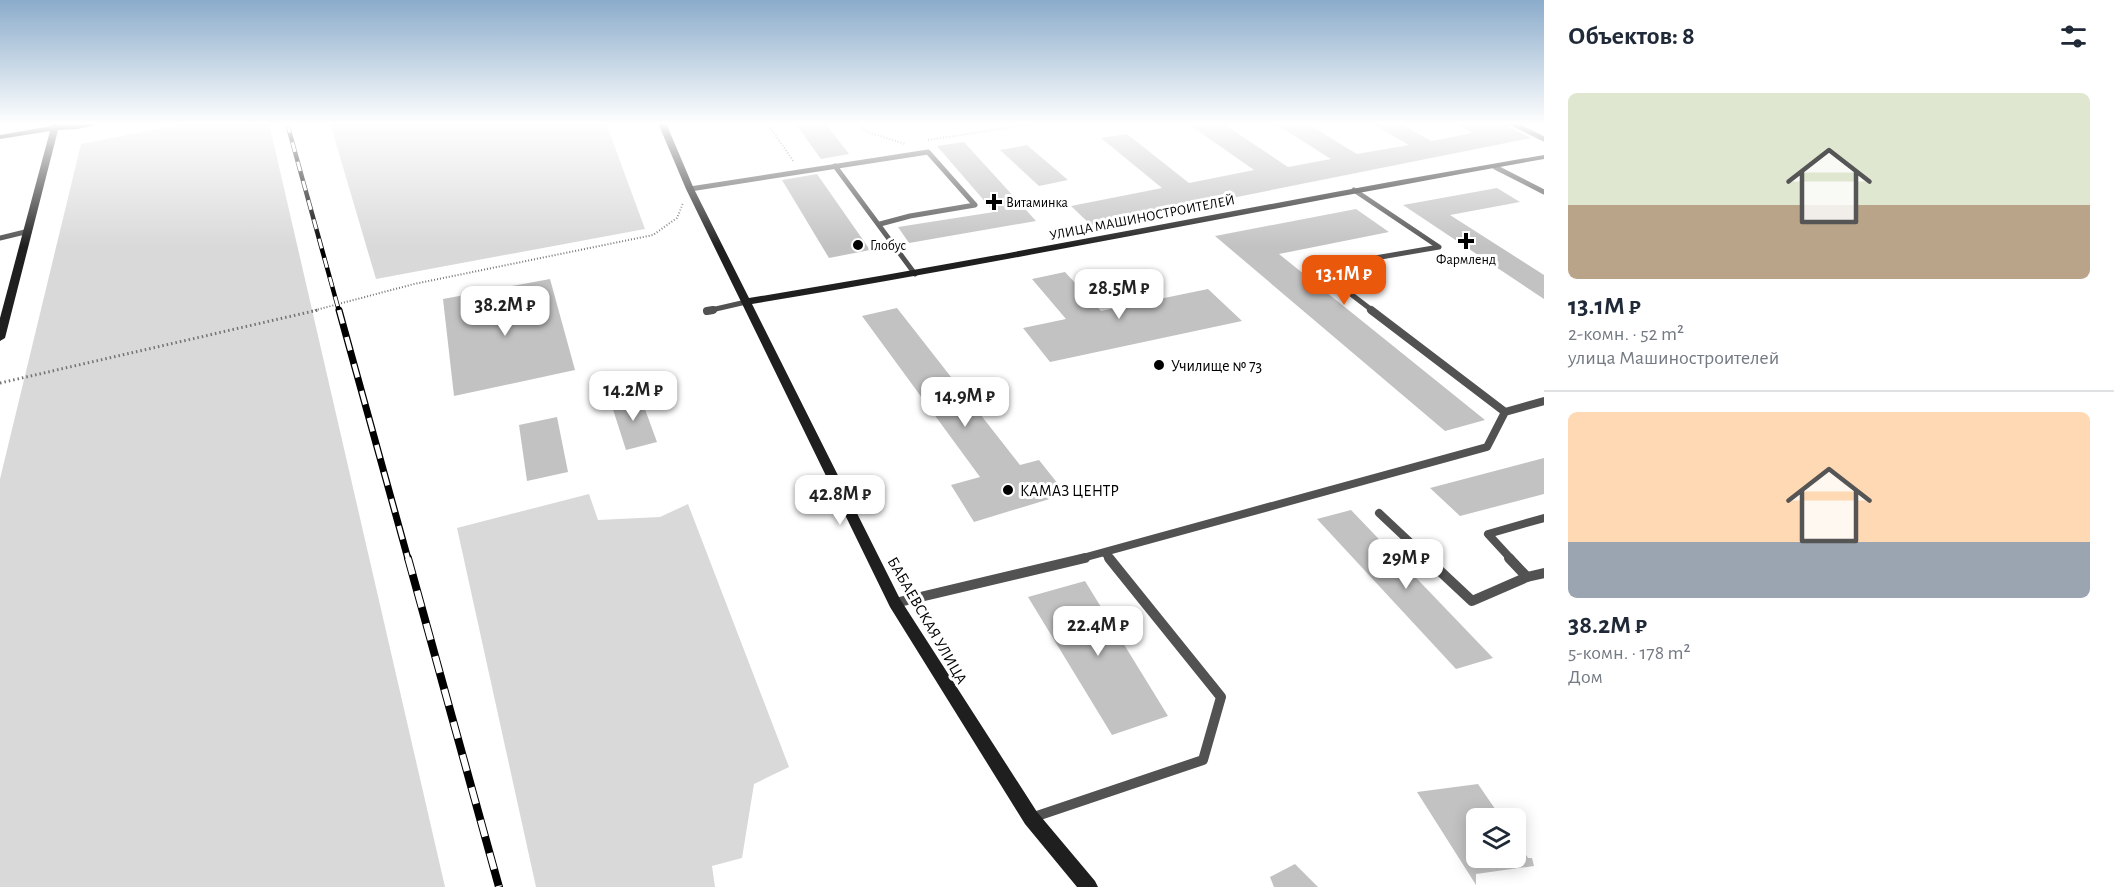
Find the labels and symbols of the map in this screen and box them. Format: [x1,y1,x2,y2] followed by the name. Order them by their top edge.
[1048,192,1236,243] street label: УЛИЦА МАШИНОСТРОИТЕЛЕЙ
[987,195,1001,209] marker: Витаминка
[1006,196,1069,210] place label: Витаминка
[1459,234,1473,248] marker: Фармленд
[851,238,865,252] marker: Глобус
[870,239,906,253] place label: Глобус
[1436,253,1496,267] place label: Фармленд
[1289,255,1399,306] pin: 13.1M ₽
[1064,269,1174,320] pin: 28.5M ₽
[450,286,560,337] pin: 38.2M ₽
[1152,358,1166,372] marker: Училище № 73
[1171,358,1262,374] place label: Училище № 73
[578,371,688,422] pin: 14.2M ₽
[910,377,1020,428] pin: 14.9M ₽
[785,475,895,526] pin: 42.8M ₽
[1001,483,1015,497] marker: КАМАЗ ЦЕНТР
[1020,483,1119,499] place label: КАМАЗ ЦЕНТР
[1364,539,1448,590] pin: 29M ₽
[884,554,970,687] street label: БАБАЕВСКАЯ УЛИЦА
[1043,606,1153,657] pin: 22.4M ₽

